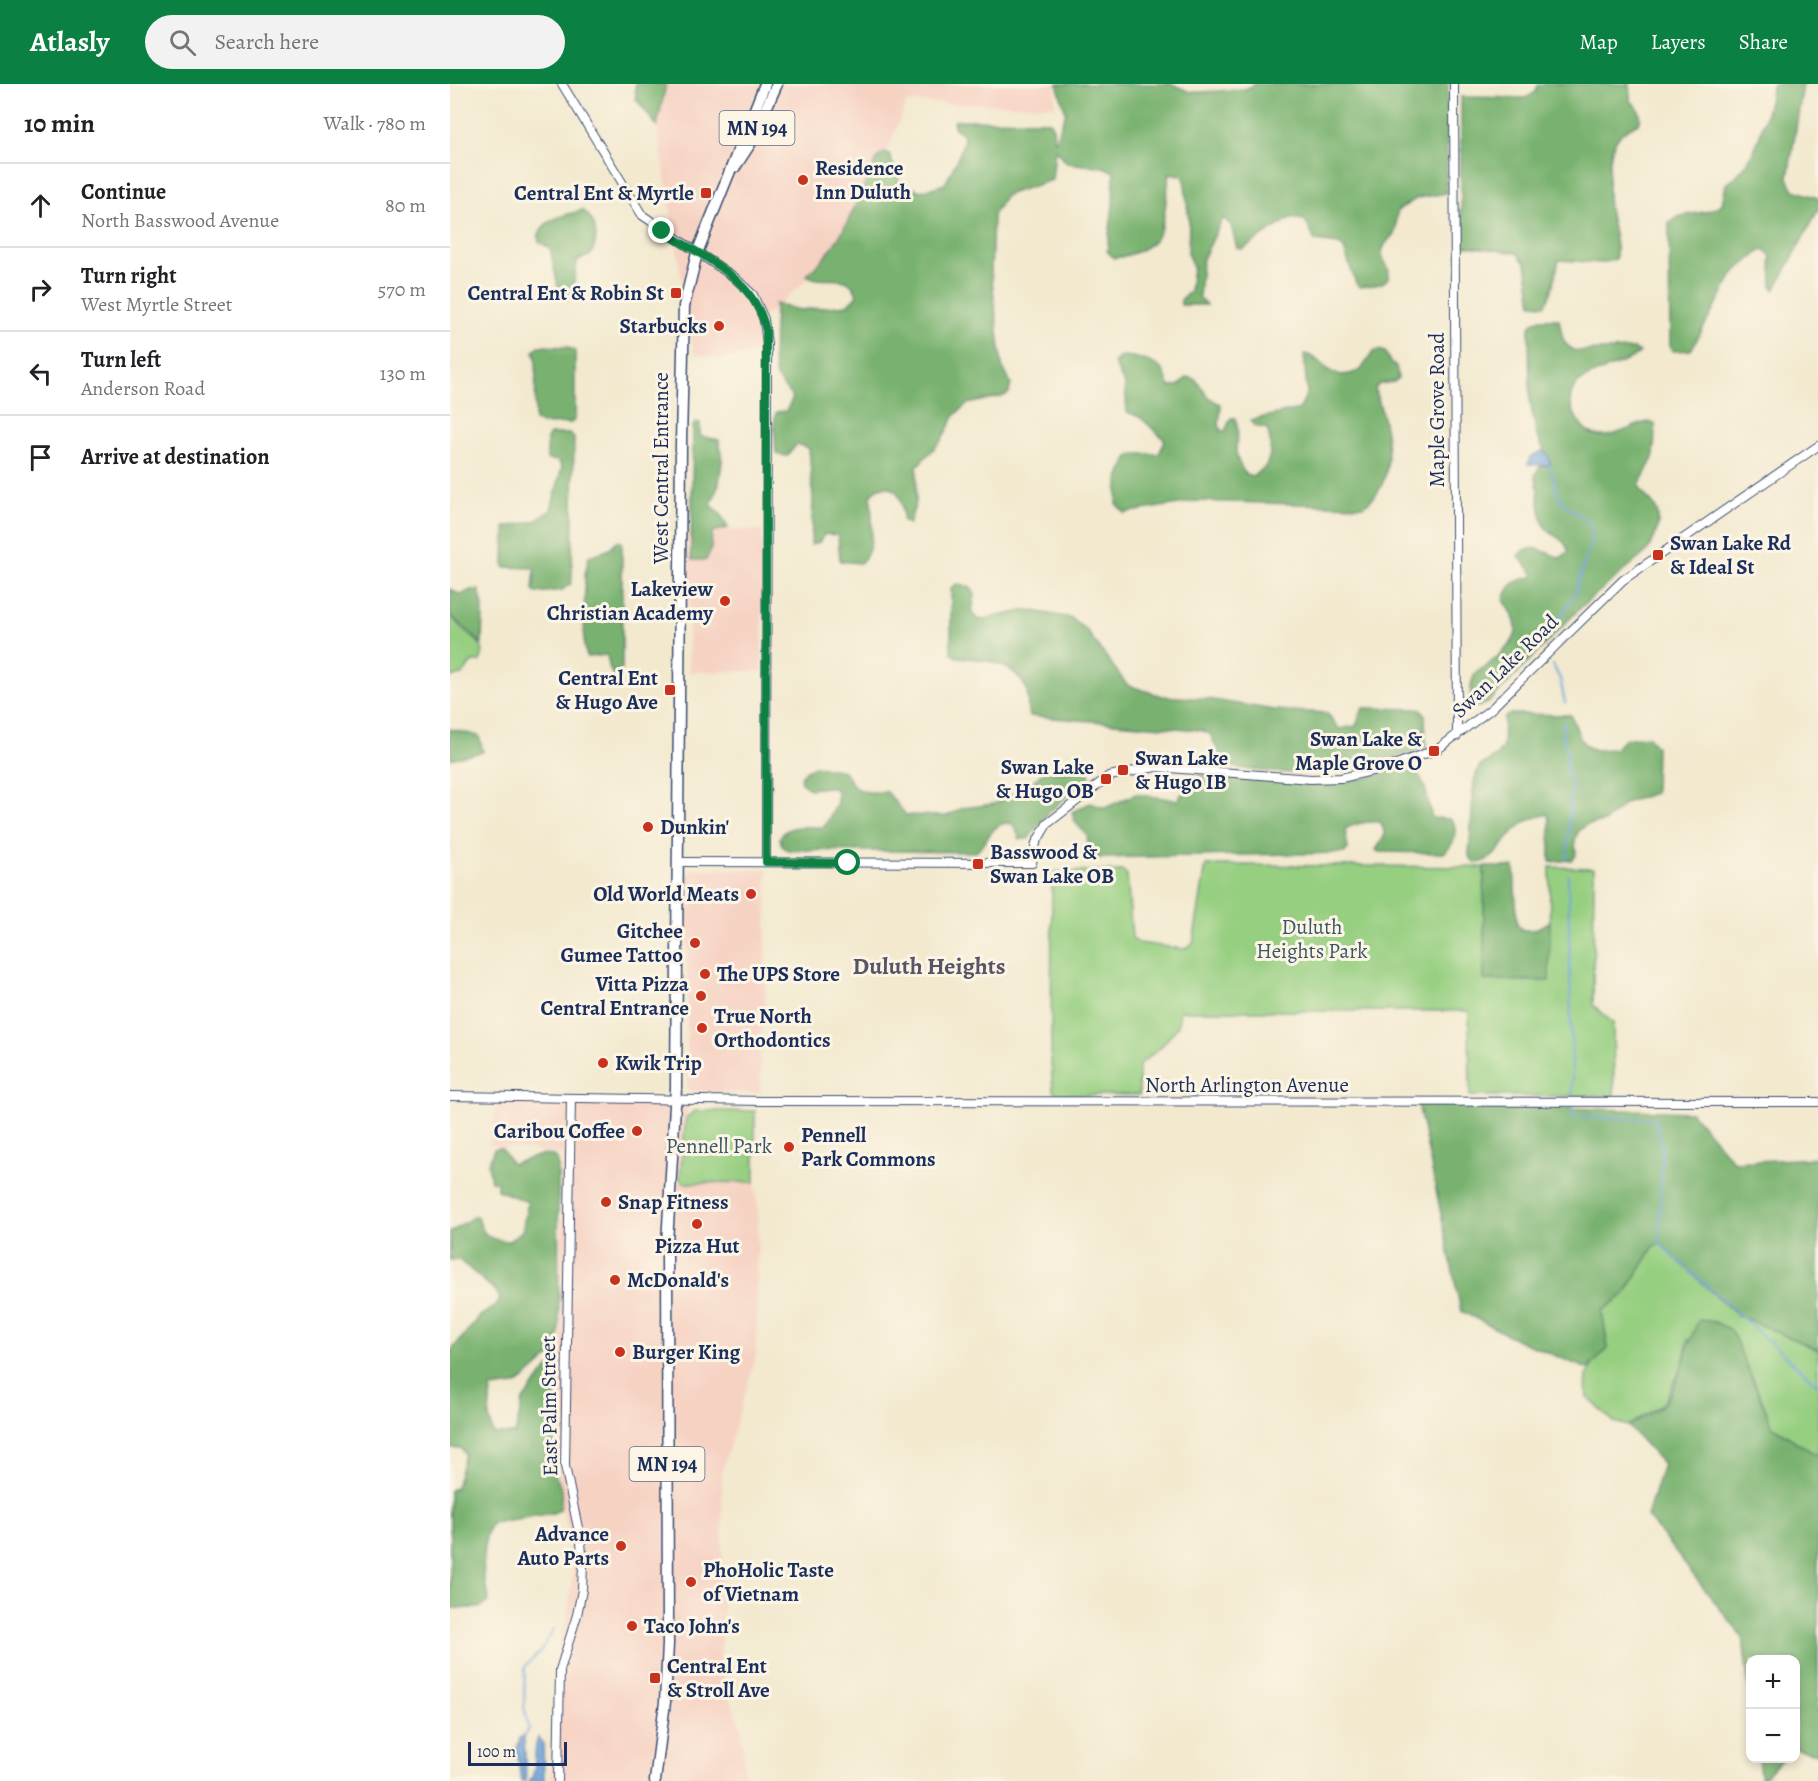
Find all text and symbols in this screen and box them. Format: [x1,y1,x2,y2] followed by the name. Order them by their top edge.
[145,15,565,69] search box
[30,23,109,61] text: Atlasly
[166,26,199,59] icon: search
[214,27,319,57] text: Search here
[1579,28,1618,56] text: Map
[1651,28,1706,56] text: Layers
[1739,28,1788,56] text: Share
[24,106,95,141] text: 10 min
[324,110,426,137] text: Walk · 780 m
[720,111,794,145] road number: MN 194
[815,154,911,206] place label: Residence Inn Duluth
[796,173,810,187] marker: Residence Inn Duluth
[81,177,166,207] text: Continue
[514,179,694,207] place label: Central Ent & Myrtle
[699,186,713,200] marker: Central Ent & Myrtle
[24,189,57,222] icon: ahead
[385,192,426,219] text: 80 m
[81,207,279,234] text: North Basswood Avenue
[648,217,674,243] route end
[81,261,177,291] text: Turn right
[24,273,57,306] icon: right
[378,276,426,303] text: 570 m
[468,279,664,307] place label: Central Ent & Robin St
[669,286,683,300] marker: Central Ent & Robin St
[81,291,232,318] text: West Myrtle Street
[620,312,707,340] place label: Starbucks
[712,319,726,333] marker: Starbucks
[1423,332,1451,487] street label: Maple Grove Road
[81,345,161,375] text: Turn left
[24,357,57,390] icon: left
[380,360,426,387] text: 130 m
[647,372,675,565] street label: West Central Entrance
[81,375,205,402] text: Anderson Road
[24,441,57,474] icon: arrive
[81,442,270,472] text: Arrive at destination
[1670,529,1792,581] place label: Swan Lake Rd & Ideal St
[1651,548,1665,562] marker: Swan Lake Rd & Ideal St
[547,575,714,627] place label: Lakeview Christian Academy
[718,594,732,608] marker: Lakeview Christian Academy
[1446,607,1565,724] street label: Swan Lake Road
[555,664,658,716] place label: Central Ent & Hugo Ave
[663,683,677,697] marker: Central Ent & Hugo Ave
[1295,725,1423,777] place label: Swan Lake & Maple Grove O
[1135,744,1228,796] place label: Swan Lake & Hugo IB
[1427,744,1441,758] marker: Swan Lake & Maple Grove O
[996,753,1094,805] place label: Swan Lake & Hugo OB
[1116,763,1130,777] marker: Swan Lake & Hugo IB
[1099,772,1113,786] marker: Swan Lake & Hugo OB
[660,813,729,841] place label: Dunkin'
[641,820,655,834] marker: Dunkin'
[990,838,1114,890] place label: Basswood & Swan Lake OB
[834,849,860,875] route start
[971,857,985,871] marker: Basswood & Swan Lake OB
[593,880,739,908] place label: Old World Meats
[744,887,758,901] marker: Old World Meats
[1256,913,1368,965] park label: Duluth Heights Park
[561,917,683,969] place label: Gitchee Gumee Tattoo
[688,936,702,950] marker: Gitchee Gumee Tattoo
[853,950,1005,982] district label: Duluth Heights
[717,960,840,988] place label: The UPS Store
[698,967,712,981] marker: The UPS Store
[541,970,690,1022] place label: Vitta Pizza Central Entrance
[694,989,708,1003] marker: Vitta Pizza Central Entrance
[714,1002,831,1054] place label: True North Orthodontics
[695,1021,709,1035] marker: True North Orthodontics
[615,1049,702,1077] place label: Kwik Trip
[596,1056,610,1070] marker: Kwik Trip
[1145,1071,1349,1099] street label: North Arlington Avenue
[494,1117,625,1145] place label: Caribou Coffee
[801,1121,936,1173] place label: Pennell Park Commons
[630,1124,644,1138] marker: Caribou Coffee
[666,1132,773,1160] park label: Pennell Park
[782,1140,796,1154] marker: Pennell Park Commons
[618,1188,728,1216] place label: Snap Fitness
[599,1195,613,1209] marker: Snap Fitness
[690,1217,704,1231] marker: Pizza Hut
[654,1232,740,1260] place label: Pizza Hut
[627,1266,729,1294] place label: McDonald's
[608,1273,622,1287] marker: McDonald's
[534,1335,564,1477] street label: East Palm Street
[632,1338,741,1366] place label: Burger King
[613,1345,627,1359] marker: Burger King
[630,1447,704,1481] road number: MN 194
[516,1520,609,1572] place label: Advance Auto Parts
[614,1539,628,1553] marker: Advance Auto Parts
[703,1556,834,1608] place label: PhoHolic Taste of Vietnam
[684,1575,698,1589] marker: PhoHolic Taste of Vietnam
[644,1612,740,1640] place label: Taco John's
[625,1619,639,1633] marker: Taco John's
[667,1652,770,1704] place label: Central Ent & Stroll Ave
[1746,1655,1800,1763] map controls
[1746,1655,1800,1709] button: +
[648,1671,662,1685] marker: Central Ent & Stroll Ave
[1746,1709,1800,1763] button: −
[468,1739,567,1766] scale bar
[477,1741,516,1763] text: 100 m

